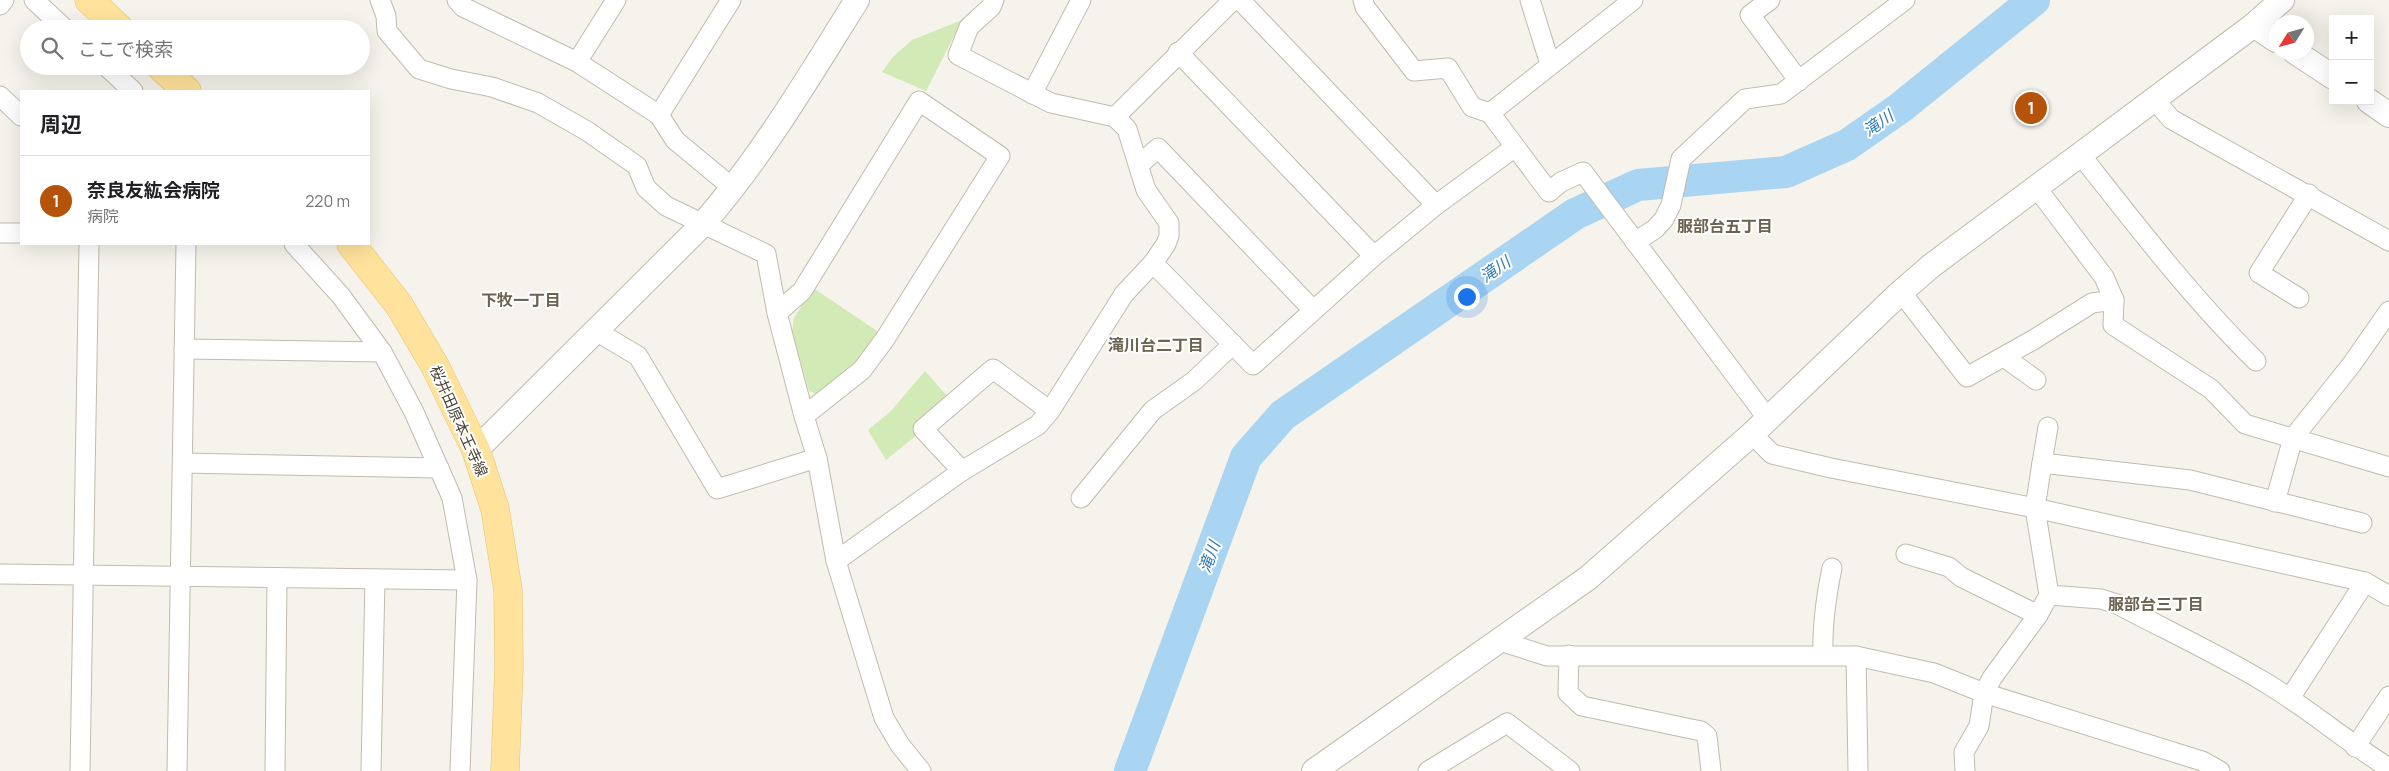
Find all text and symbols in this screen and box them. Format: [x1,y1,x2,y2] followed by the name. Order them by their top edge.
[2269,15,2314,60] north arrow
[2329,15,2374,105] map controls
[2329,15,2374,60] button: +
[20,20,370,75] search box
[38,34,66,62] icon: search
[78,36,173,62] text: ここで検索
[2329,60,2374,105] button: −
[2015,89,2047,127] pin: 1
[1859,104,1899,141] water label: 滝川
[40,110,82,138] text: 周辺
[87,177,220,203] text: 奈良友紘会病院
[52,190,60,212] text: 1
[305,190,350,212] text: 220 m
[87,205,119,227] text: 病院
[1677,215,1773,237] district label: 服部台五丁目
[1476,250,1516,287] water label: 滝川
[1454,284,1480,310] your location
[481,289,561,311] district label: 下牧一丁目
[1108,334,1204,356] district label: 滝川台二丁目
[425,362,493,480] street label: 桜井田原本王寺線
[1193,536,1225,576] water label: 滝川
[2108,593,2204,615] district label: 服部台三丁目

